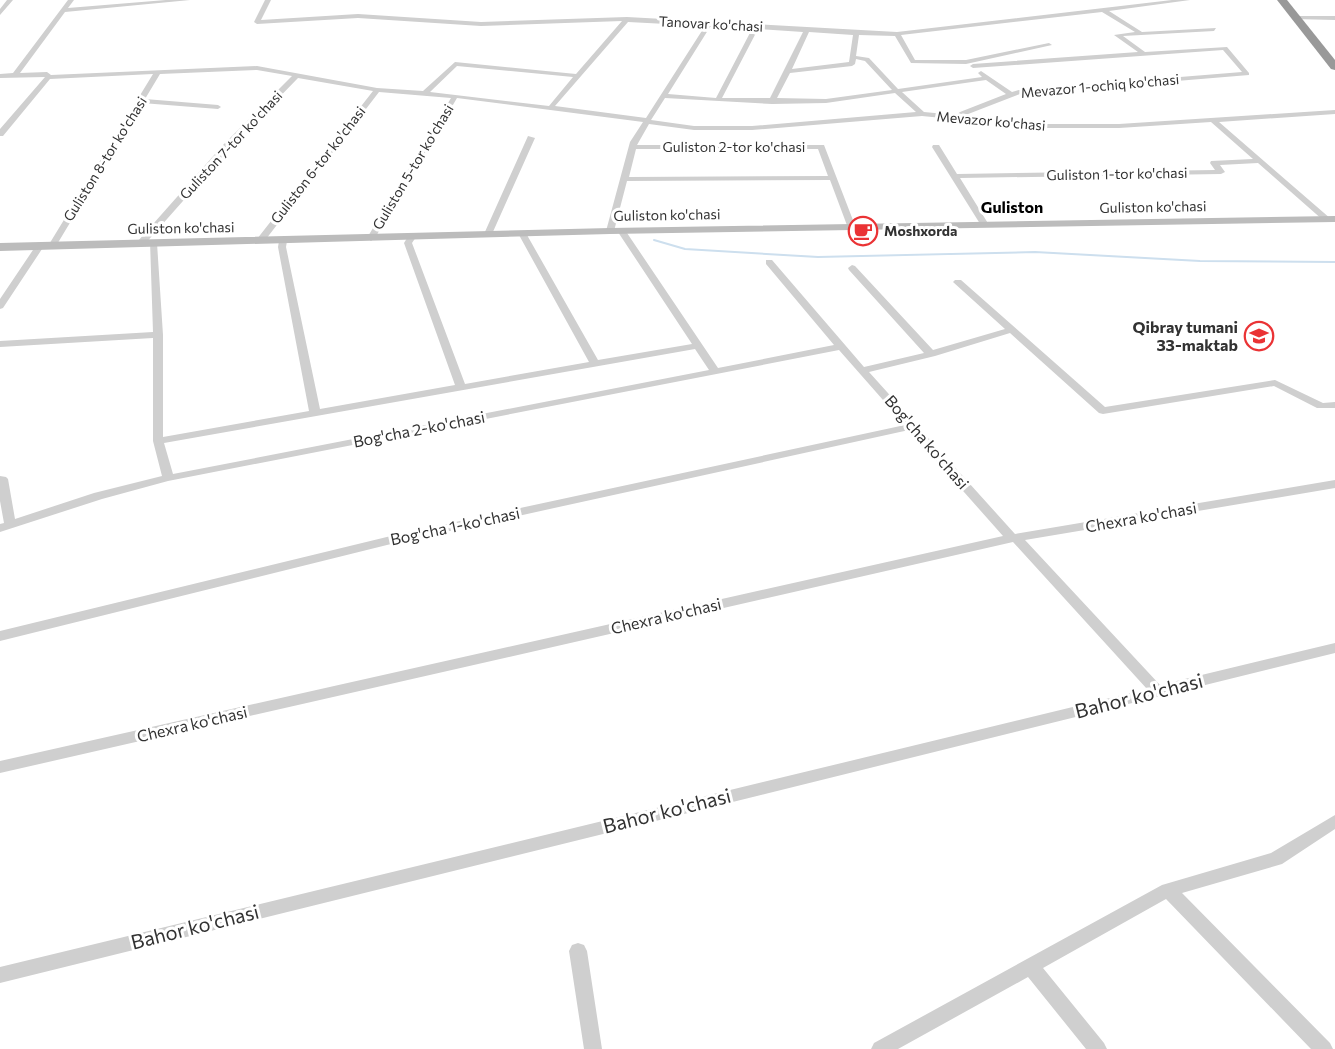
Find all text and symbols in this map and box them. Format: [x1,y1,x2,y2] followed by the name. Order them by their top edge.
[658,12,764,35] street label: Tanovar ko'chasi
[1020,70,1180,101] street label: Mevazor 1-ochiq ko'chasi
[176,87,285,203] street label: Guliston 7-tor ko'chasi
[59,93,150,224] street label: Guliston 8-tor ko'chasi
[368,101,457,233] street label: Guliston 5-tor ko'chasi
[267,103,369,227] street label: Guliston 6-tor ko'chasi
[936,107,1046,134] street label: Mevazor ko'chasi
[663,138,805,155] street label: Guliston 2-tor ko'chasi
[1046,164,1188,183] street label: Guliston 1-tor ko'chasi
[981,197,1043,216] district label: Guliston
[1099,197,1207,216] street label: Guliston ko'chasi
[613,205,721,224] street label: Guliston ko'chasi
[847,215,879,247] cafe icon: Moshxorda
[127,218,235,237] street label: Guliston ko'chasi
[884,222,957,239] place label: Moshxorda
[1133,317,1238,354] place label: Qibray tumani 33-maktab
[1243,320,1275,352] school or university icon: Qibray tumani 33-maktab
[881,391,973,493] street label: Bog'cha ko'chasi
[351,406,486,451] street label: Bog'cha 2-ko'chasi
[1084,497,1198,536] street label: Chexra ko'chasi
[388,503,521,549] street label: Bog'cha 1-ko'chasi
[609,594,723,637] street label: Chexra ko'chasi
[1072,668,1205,723] street label: Bahor ko'chasi
[135,702,249,745] street label: Chexra ko'chasi
[600,783,733,838] street label: Bahor ko'chasi
[128,899,261,954] street label: Bahor ko'chasi

